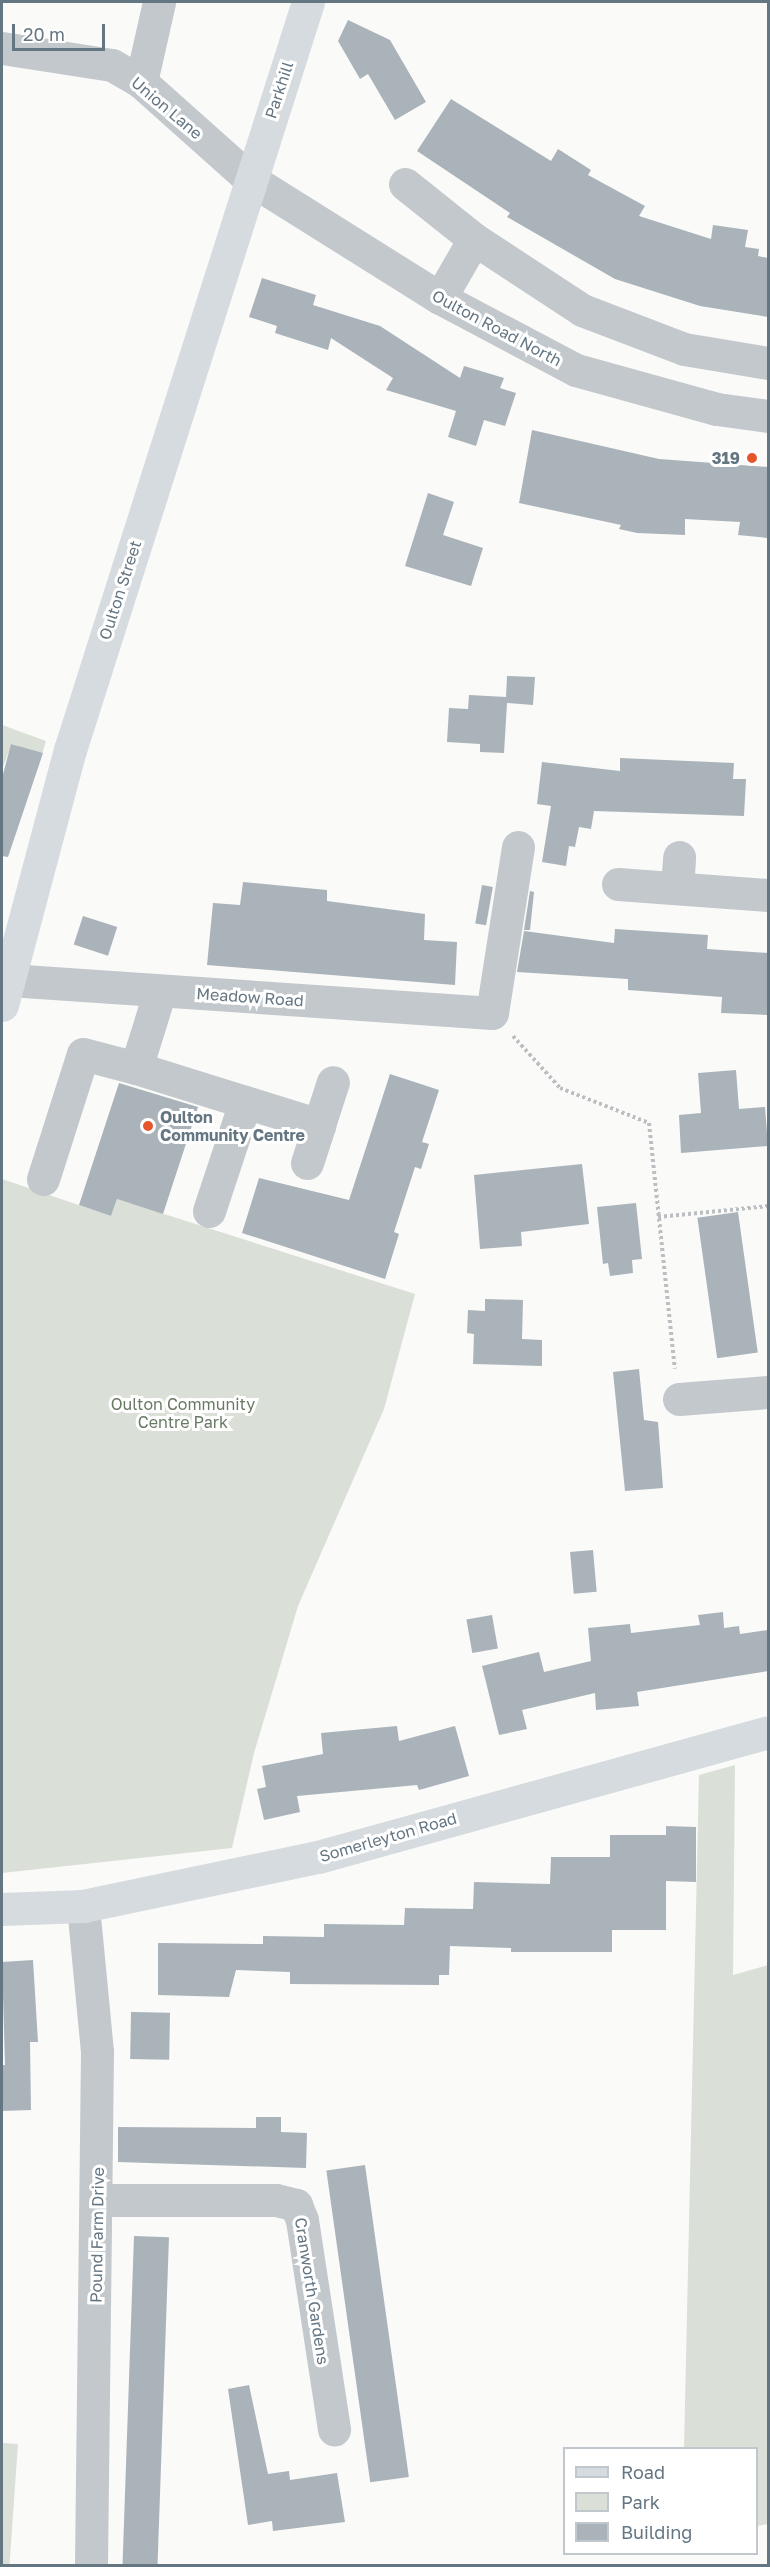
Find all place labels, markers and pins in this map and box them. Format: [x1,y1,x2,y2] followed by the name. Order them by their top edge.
[712,448,740,468] place label: 319
[745,451,759,465] marker: 319
[160,1107,305,1145] place label: Oulton Community Centre
[141,1119,155,1133] marker: Oulton Community Centre

